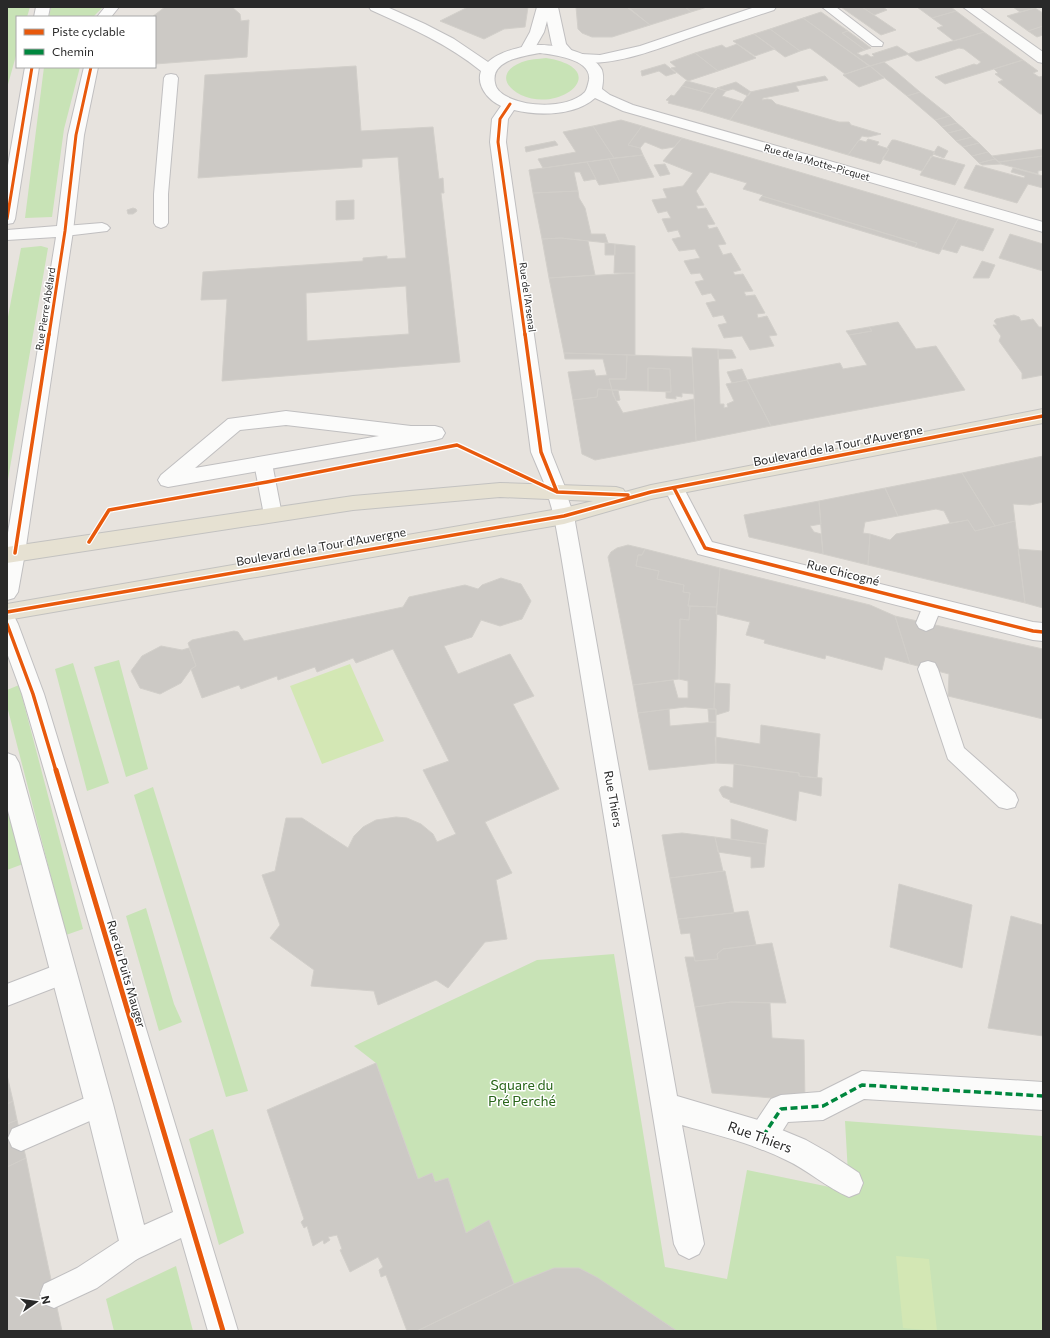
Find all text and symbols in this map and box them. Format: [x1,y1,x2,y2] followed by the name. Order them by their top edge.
[16,16,156,68] legend
[52,24,125,38] text: Piste cyclable
[52,44,94,58] text: Chemin
[763,141,871,183] street label: Rue de la Motte-Picquet
[517,261,539,333] street label: Rue de l'Arsenal
[33,266,58,351] street label: Rue Pierre Abélard
[752,422,924,468] street label: Boulevard de la Tour d'Auvergne
[235,524,407,568] street label: Boulevard de la Tour d'Auvergne
[805,556,881,588] street label: Rue Chicogné
[602,769,626,828] street label: Rue Thiers
[105,918,149,1029] street label: Rue du Puits Mauger
[488,1076,556,1109] park label: Square du Pré Perché
[726,1117,795,1156] street label: Rue Thiers
[16,1282,56,1322] north arrow
[39,1294,53,1305] text: N

